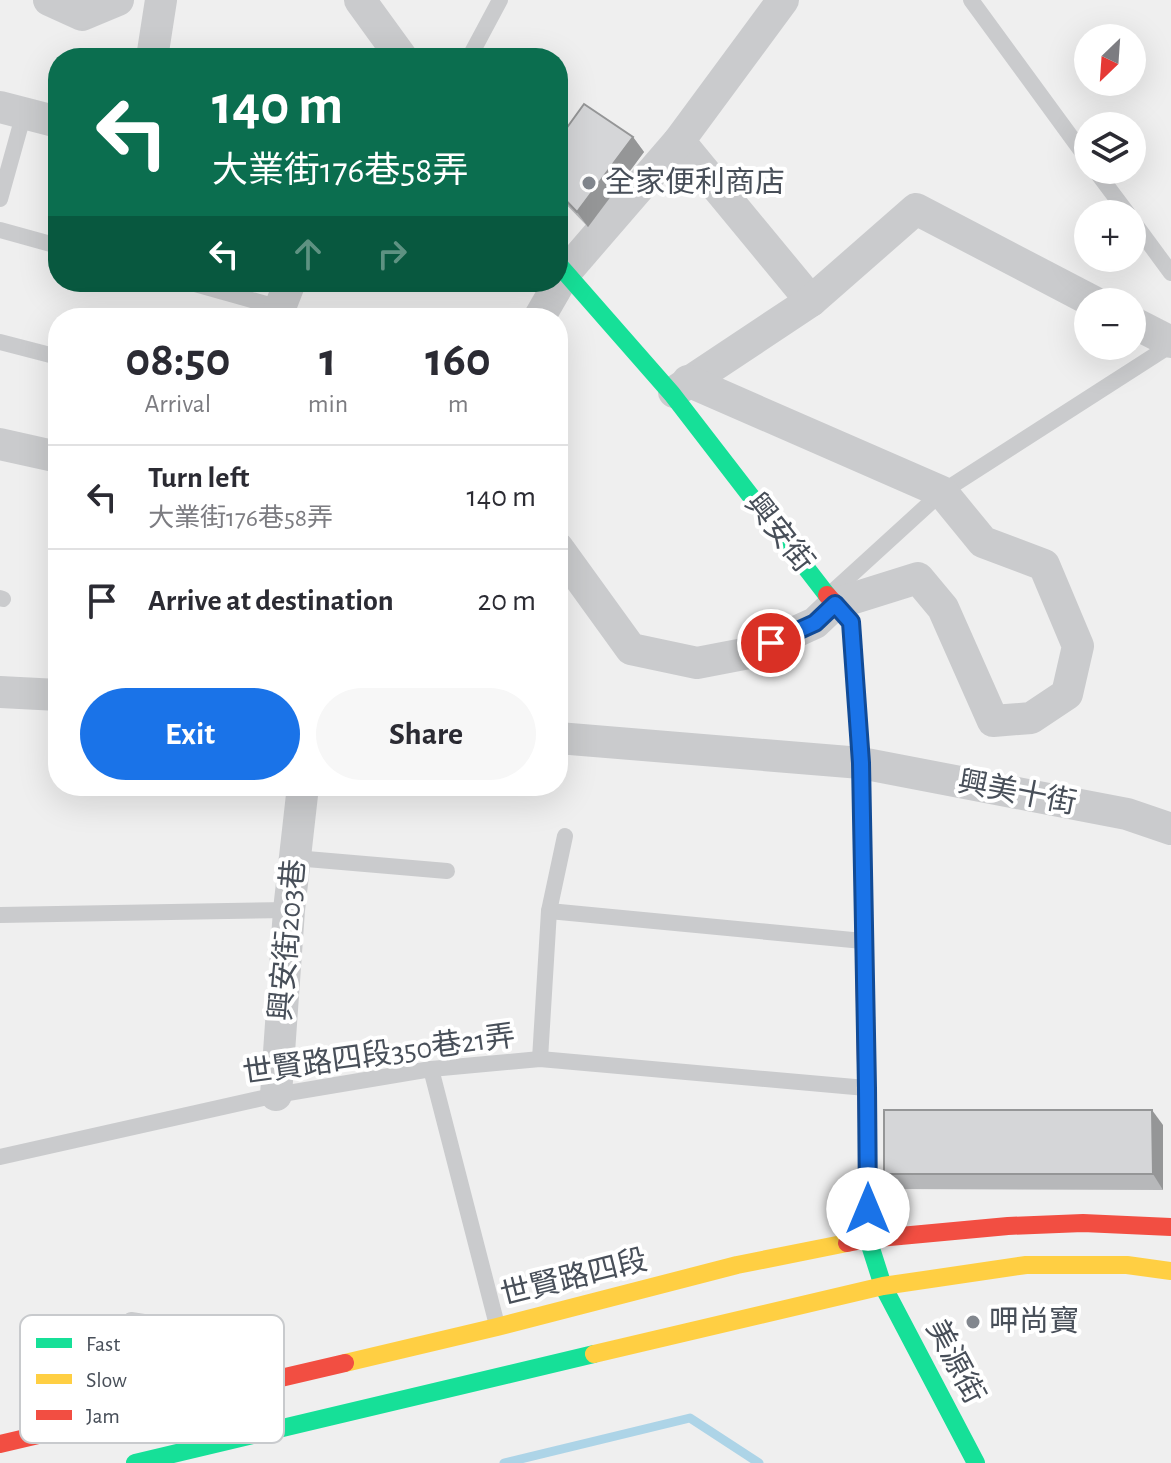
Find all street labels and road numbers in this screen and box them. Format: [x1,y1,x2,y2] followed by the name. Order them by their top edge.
[739,487,820,578] street label: 興安街
[955,765,1079,819] street label: 興美十街
[264,858,310,1022] street label: 興安街203巷
[241,1019,517,1089] street label: 世賢路四段350巷21弄
[497,1243,650,1311] street label: 世賢路四段
[921,1314,991,1409] street label: 美源街

